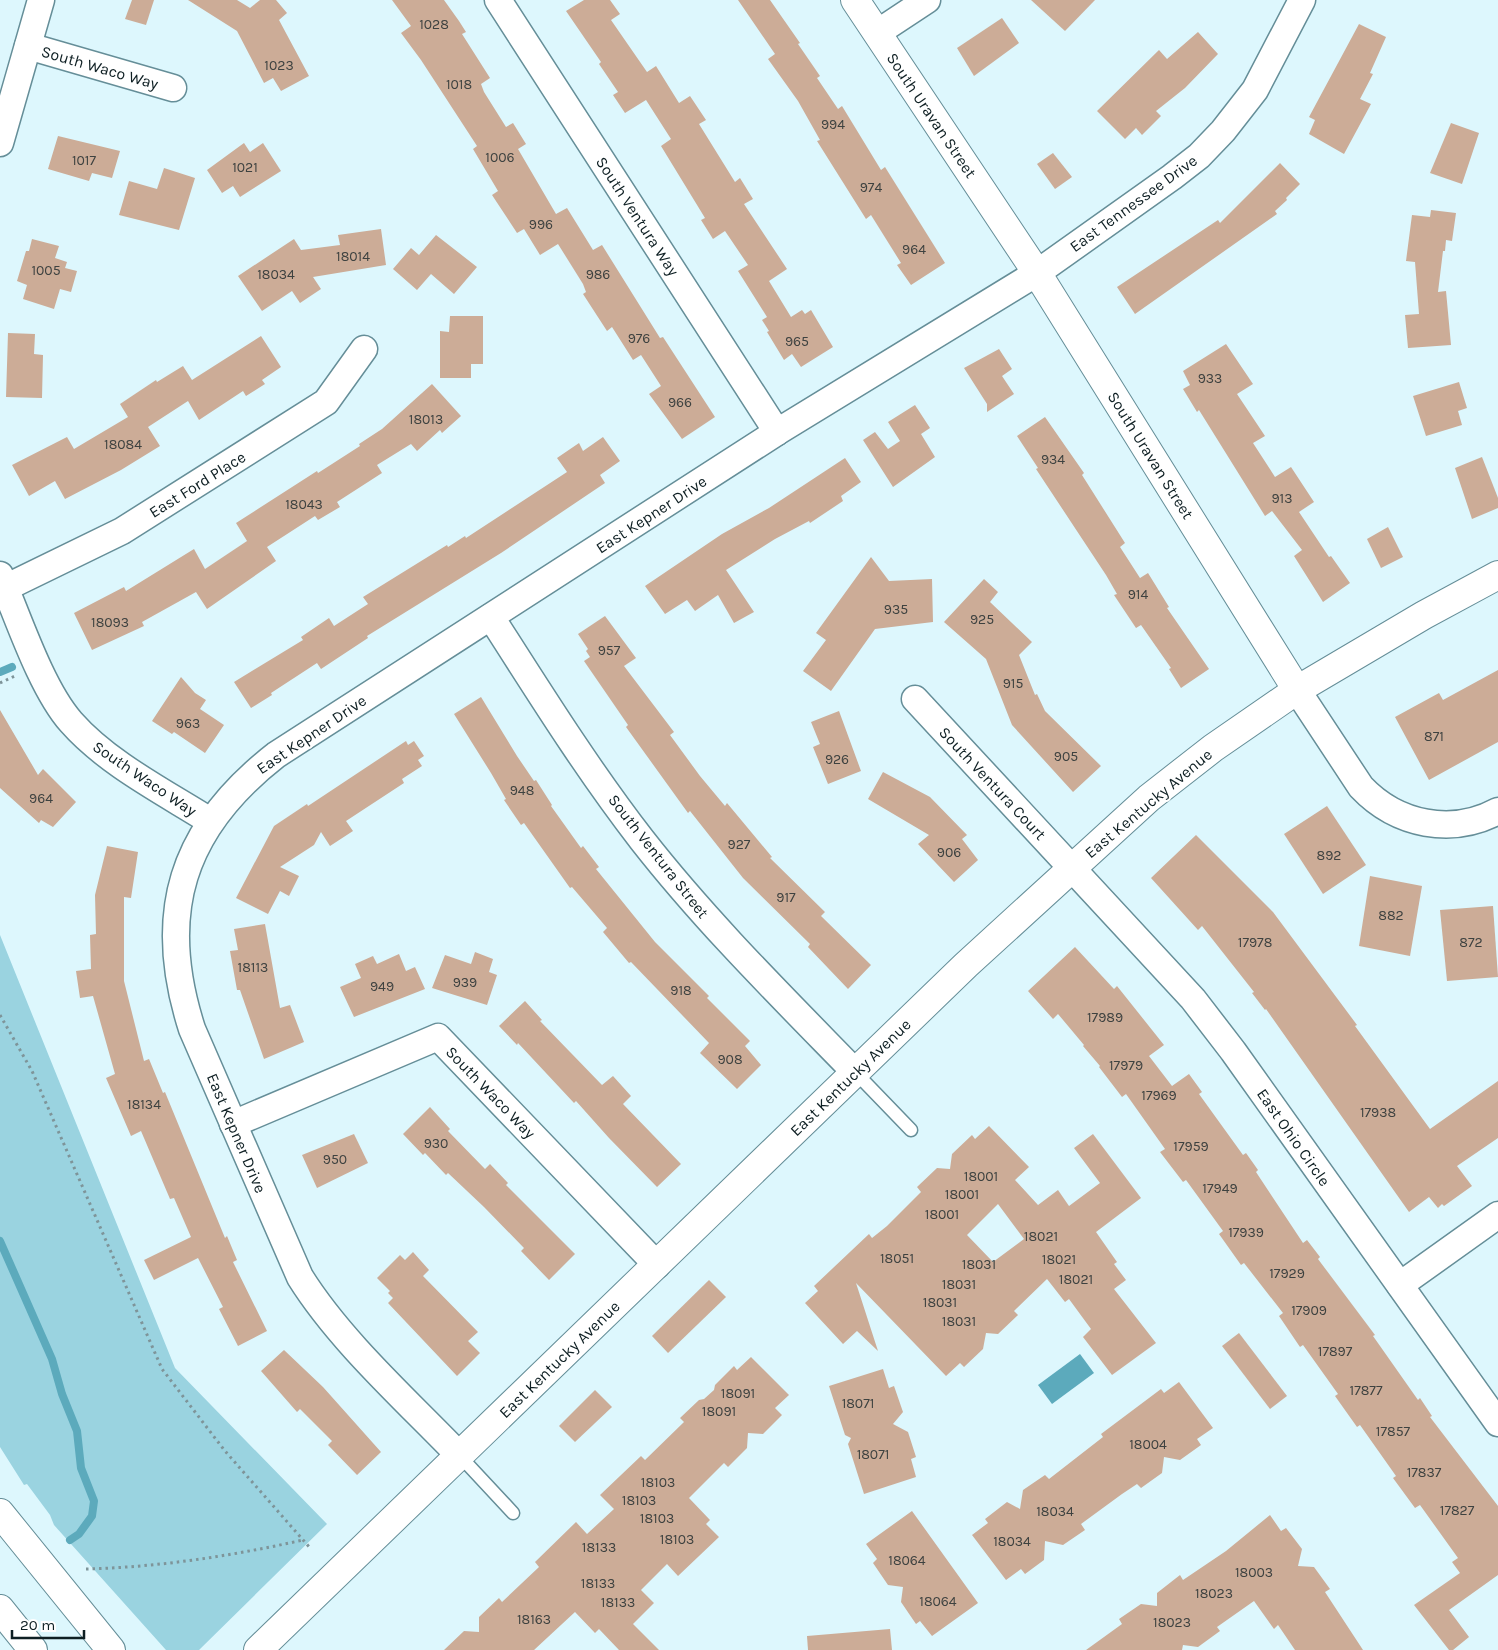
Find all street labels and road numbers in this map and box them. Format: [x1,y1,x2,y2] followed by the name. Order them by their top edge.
[39,42,161,93] street label: South Waco Way
[883,49,981,181] street label: South Uravan Street
[1066,151,1201,256] street label: East Tennessee Drive
[592,153,683,280] street label: South Ventura Way
[1104,388,1198,523] street label: South Uravan Street
[145,447,249,522] street label: East Ford Place
[592,472,710,557] street label: East Kepner Drive
[253,691,370,778] street label: East Kepner Drive
[935,723,1050,844] street label: South Ventura Court
[89,737,201,820] street label: South Waco Way
[1081,745,1216,862] street label: East Kentucky Avenue
[604,791,713,922] street label: South Ventura Street
[786,1015,915,1140] street label: East Kentucky Avenue
[442,1042,540,1143] street label: South Waco Way
[203,1071,270,1196] street label: East Kepner Drive
[1253,1085,1334,1190] street label: East Ohio Circle
[495,1297,624,1422] street label: East Kentucky Avenue

